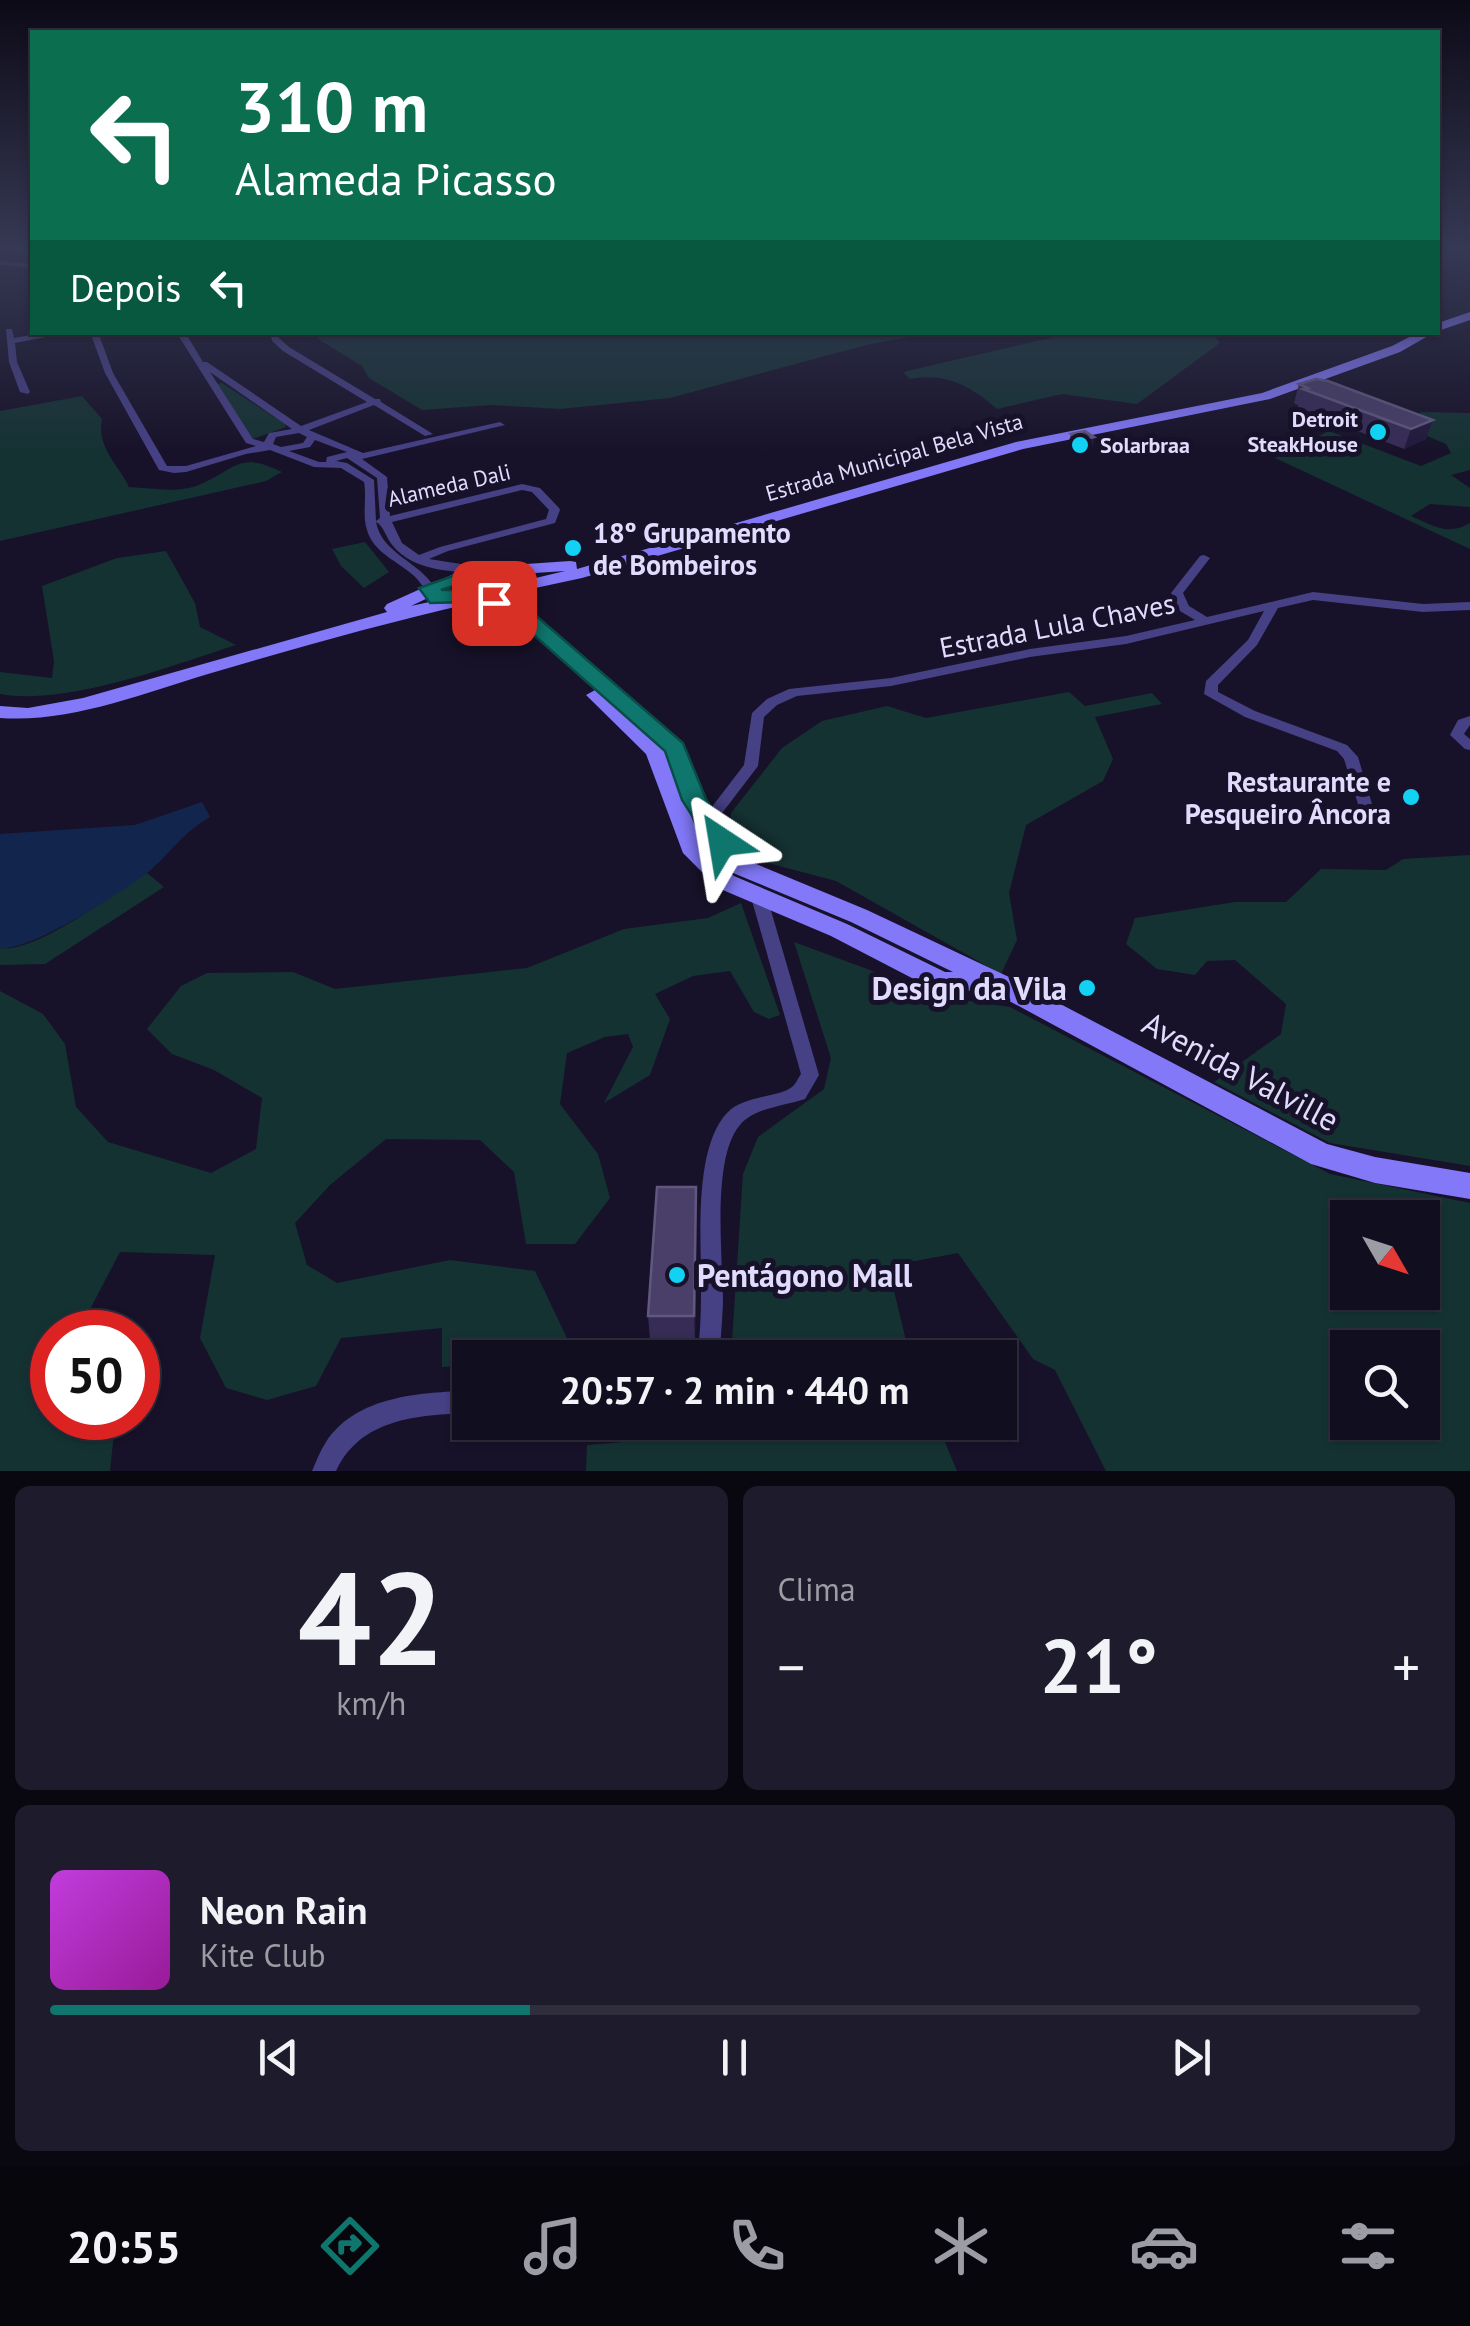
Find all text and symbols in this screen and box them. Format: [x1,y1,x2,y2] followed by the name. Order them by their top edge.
[235,61,428,151] text: 310 m
[70,70,200,200] icon: left
[235,149,557,207] text: Alameda Picasso
[201,260,256,315] icon: left
[70,263,181,312] text: Depois
[1247,405,1358,458] place label: Detroit SteakHouse
[762,407,1026,507] street label: Estrada Municipal Bela Vista
[1367,421,1389,443] marker: Detroit SteakHouse
[1100,431,1190,459] place label: Solarbraa
[1069,434,1091,456] marker: Solarbraa
[385,457,513,513] street label: Alameda Dali
[593,514,791,583] place label: 18º Grupamento de Bombeiros
[562,537,584,559] marker: 18º Grupamento de Bombeiros
[452,561,537,646] pin
[467,576,522,631] icon: arrive
[936,584,1178,666] street label: Estrada Lula Chaves
[1185,763,1391,832] place label: Restaurante e Pesqueiro Âncora
[1400,786,1422,808] marker: Restaurante e Pesqueiro Âncora
[670,790,774,894] position arrow
[872,967,1067,1009] place label: Design da Vila
[1076,977,1098,999] marker: Design da Vila
[1136,1002,1346,1140] street label: Avenida Valville
[1330,1200,1440,1310] north arrow
[1330,1200,1440,1440] map controls
[697,1254,913,1296] place label: Pentágono Mall
[666,1264,688,1286] marker: Pentágono Mall
[30,1310,160,1440] speed limit sign: 50
[1330,1330,1440,1440] button: search
[560,1365,909,1414] text: 20:57 · 2 min · 440 m
[298,1533,445,1701] text: 42
[778,1568,856,1610] text: Clima
[1040,1617,1158,1714] text: 21°
[778,1631,805,1702] text: −
[1392,1631,1420,1702] text: +
[336,1682,406,1724] text: km/h
[200,1885,367,1934] text: Neon Rain
[200,1934,326,1976] text: Kite Club
[251,2030,306,2085] icon: previous
[707,2030,762,2085] icon: pause
[1164,2030,1219,2085] icon: next
[315,2211,385,2281] icon: directions
[518,2211,588,2281] icon: music
[722,2211,792,2281] icon: phone
[926,2211,996,2281] icon: climate
[1129,2211,1199,2281] icon: car
[1333,2211,1403,2281] icon: filters
[67,2217,181,2275] text: 20:55

